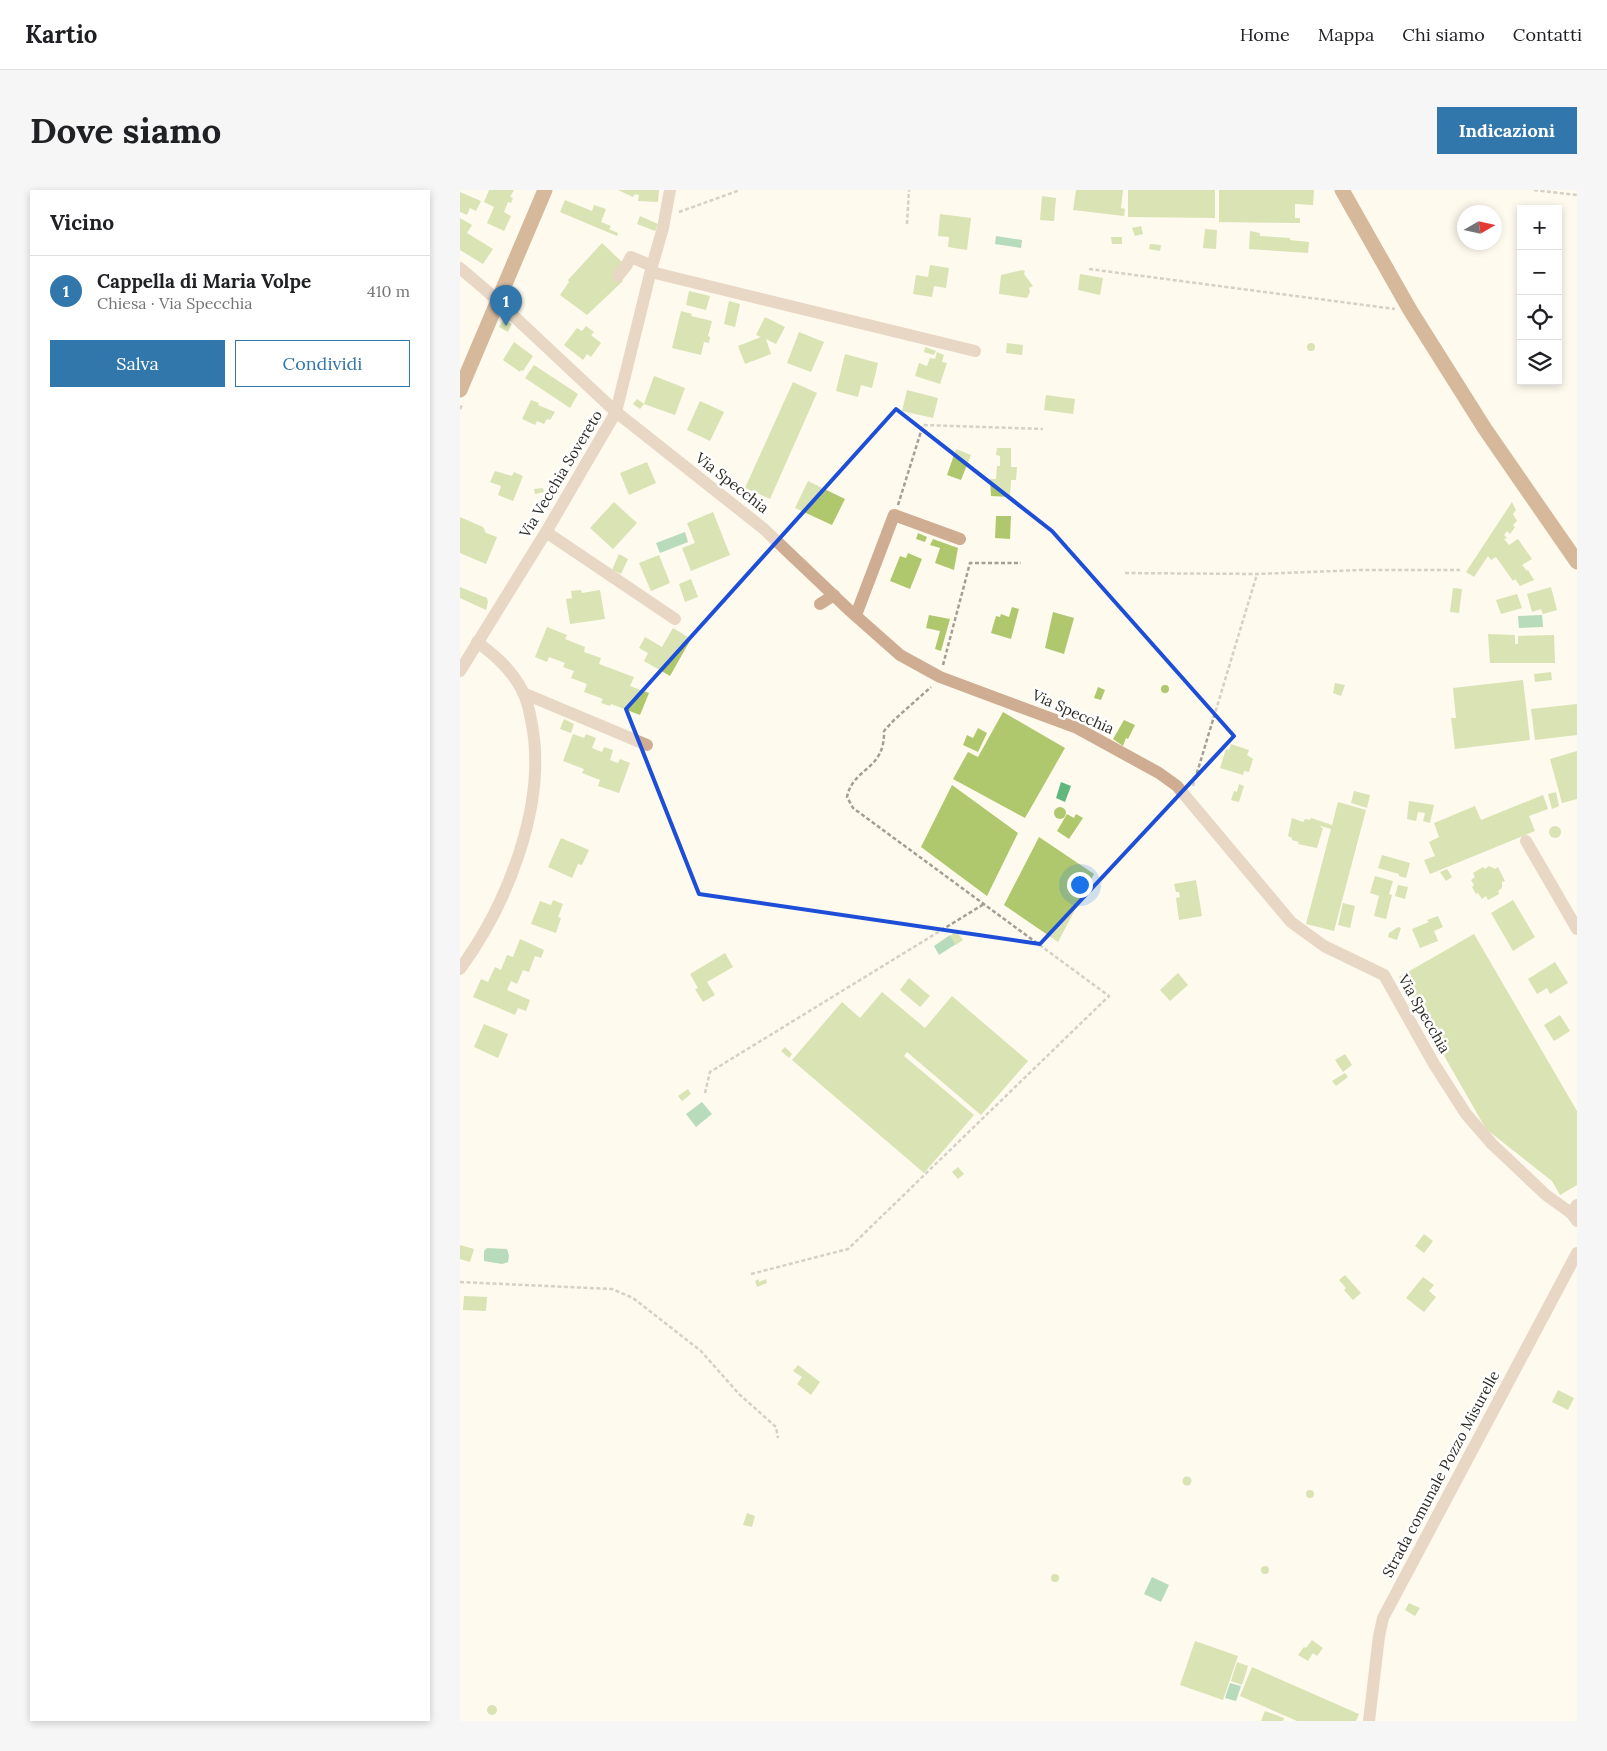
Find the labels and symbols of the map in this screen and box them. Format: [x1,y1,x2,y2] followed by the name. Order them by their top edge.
[1457,205,1502,250] north arrow
[490,285,522,326] pin: 1
[514,406,606,542] street label: Via Vecchia Sovereto
[691,447,773,517] street label: Via Specchia
[1028,685,1117,738] street label: Via Specchia
[1067,872,1093,898] your location
[1394,970,1455,1057] street label: Via Specchia
[1378,1367,1503,1580] street label: Strada comunale Pozzo Misurelle

